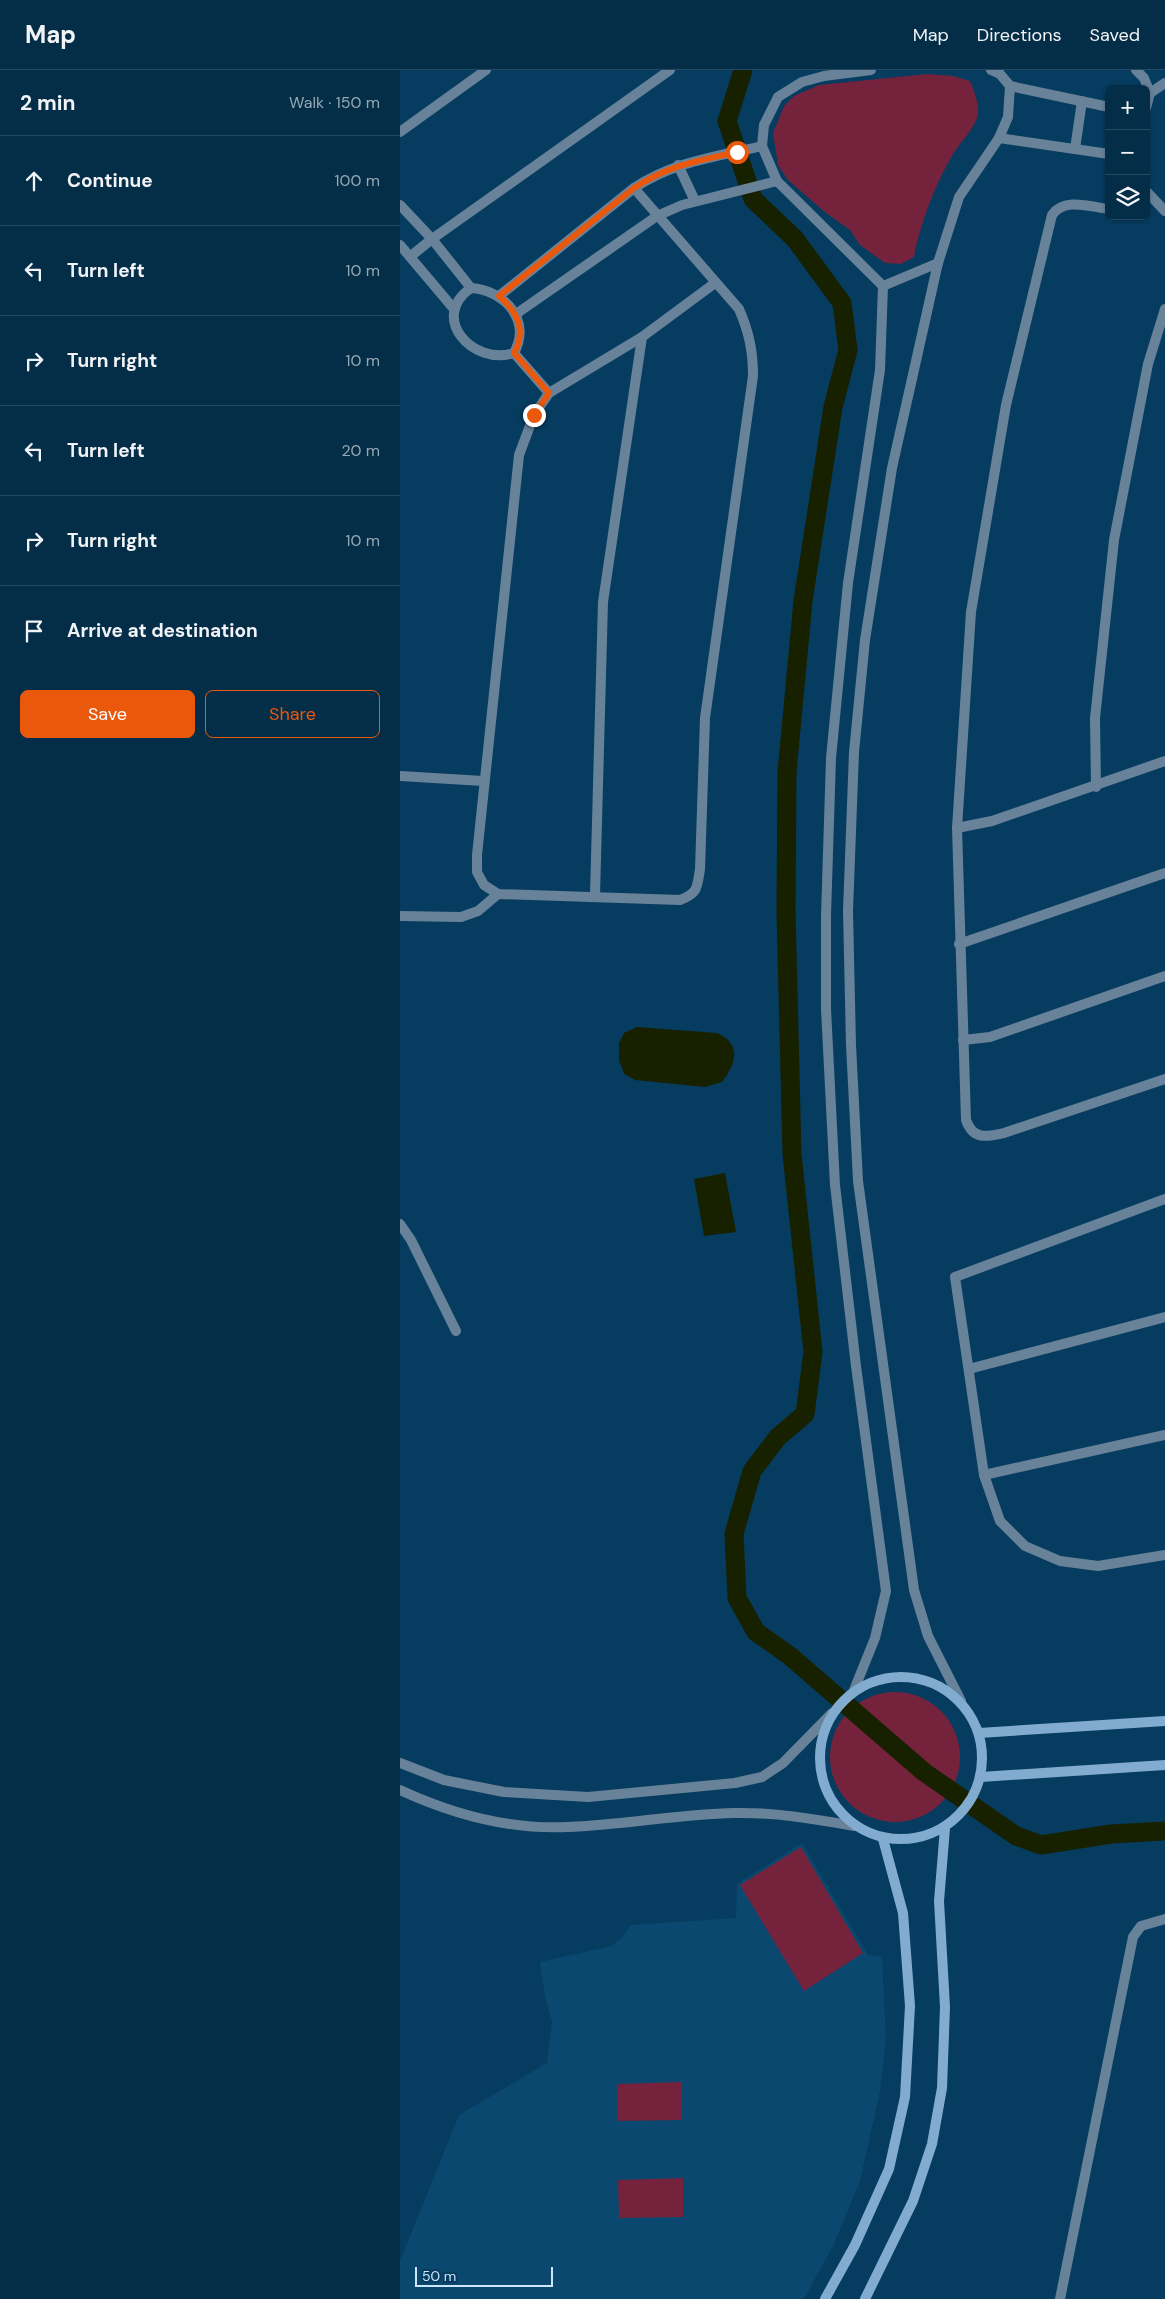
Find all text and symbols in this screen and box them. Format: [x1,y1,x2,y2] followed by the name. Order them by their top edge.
[25,19,76,50] text: Map
[913,23,949,47] text: Map
[977,23,1062,47] text: Directions
[1090,23,1140,47] text: Saved
[1105,85,1150,220] map controls
[1105,85,1150,130] button: +
[20,89,76,117] text: 2 min
[289,92,380,113] text: Walk · 150 m
[1105,130,1150,175] button: −
[726,141,749,164] route start
[20,167,48,195] icon: ahead
[67,168,153,193] text: Continue
[335,170,380,191] text: 100 m
[1105,175,1150,220] button: layers
[20,257,48,285] icon: left
[67,258,145,283] text: Turn left
[346,260,380,281] text: 10 m
[20,347,48,375] icon: right
[67,348,157,373] text: Turn right
[346,350,380,371] text: 10 m
[523,404,546,427] route end
[20,437,48,465] icon: left
[67,438,145,463] text: Turn left
[341,440,380,461] text: 20 m
[20,527,48,555] icon: right
[67,528,157,553] text: Turn right
[346,530,380,551] text: 10 m
[20,617,48,645] icon: arrive
[67,618,258,643] text: Arrive at destination
[20,690,195,738] button: Save
[205,690,380,738] button: Share
[415,2264,552,2287] scale bar
[422,2267,456,2285] text: 50 m

